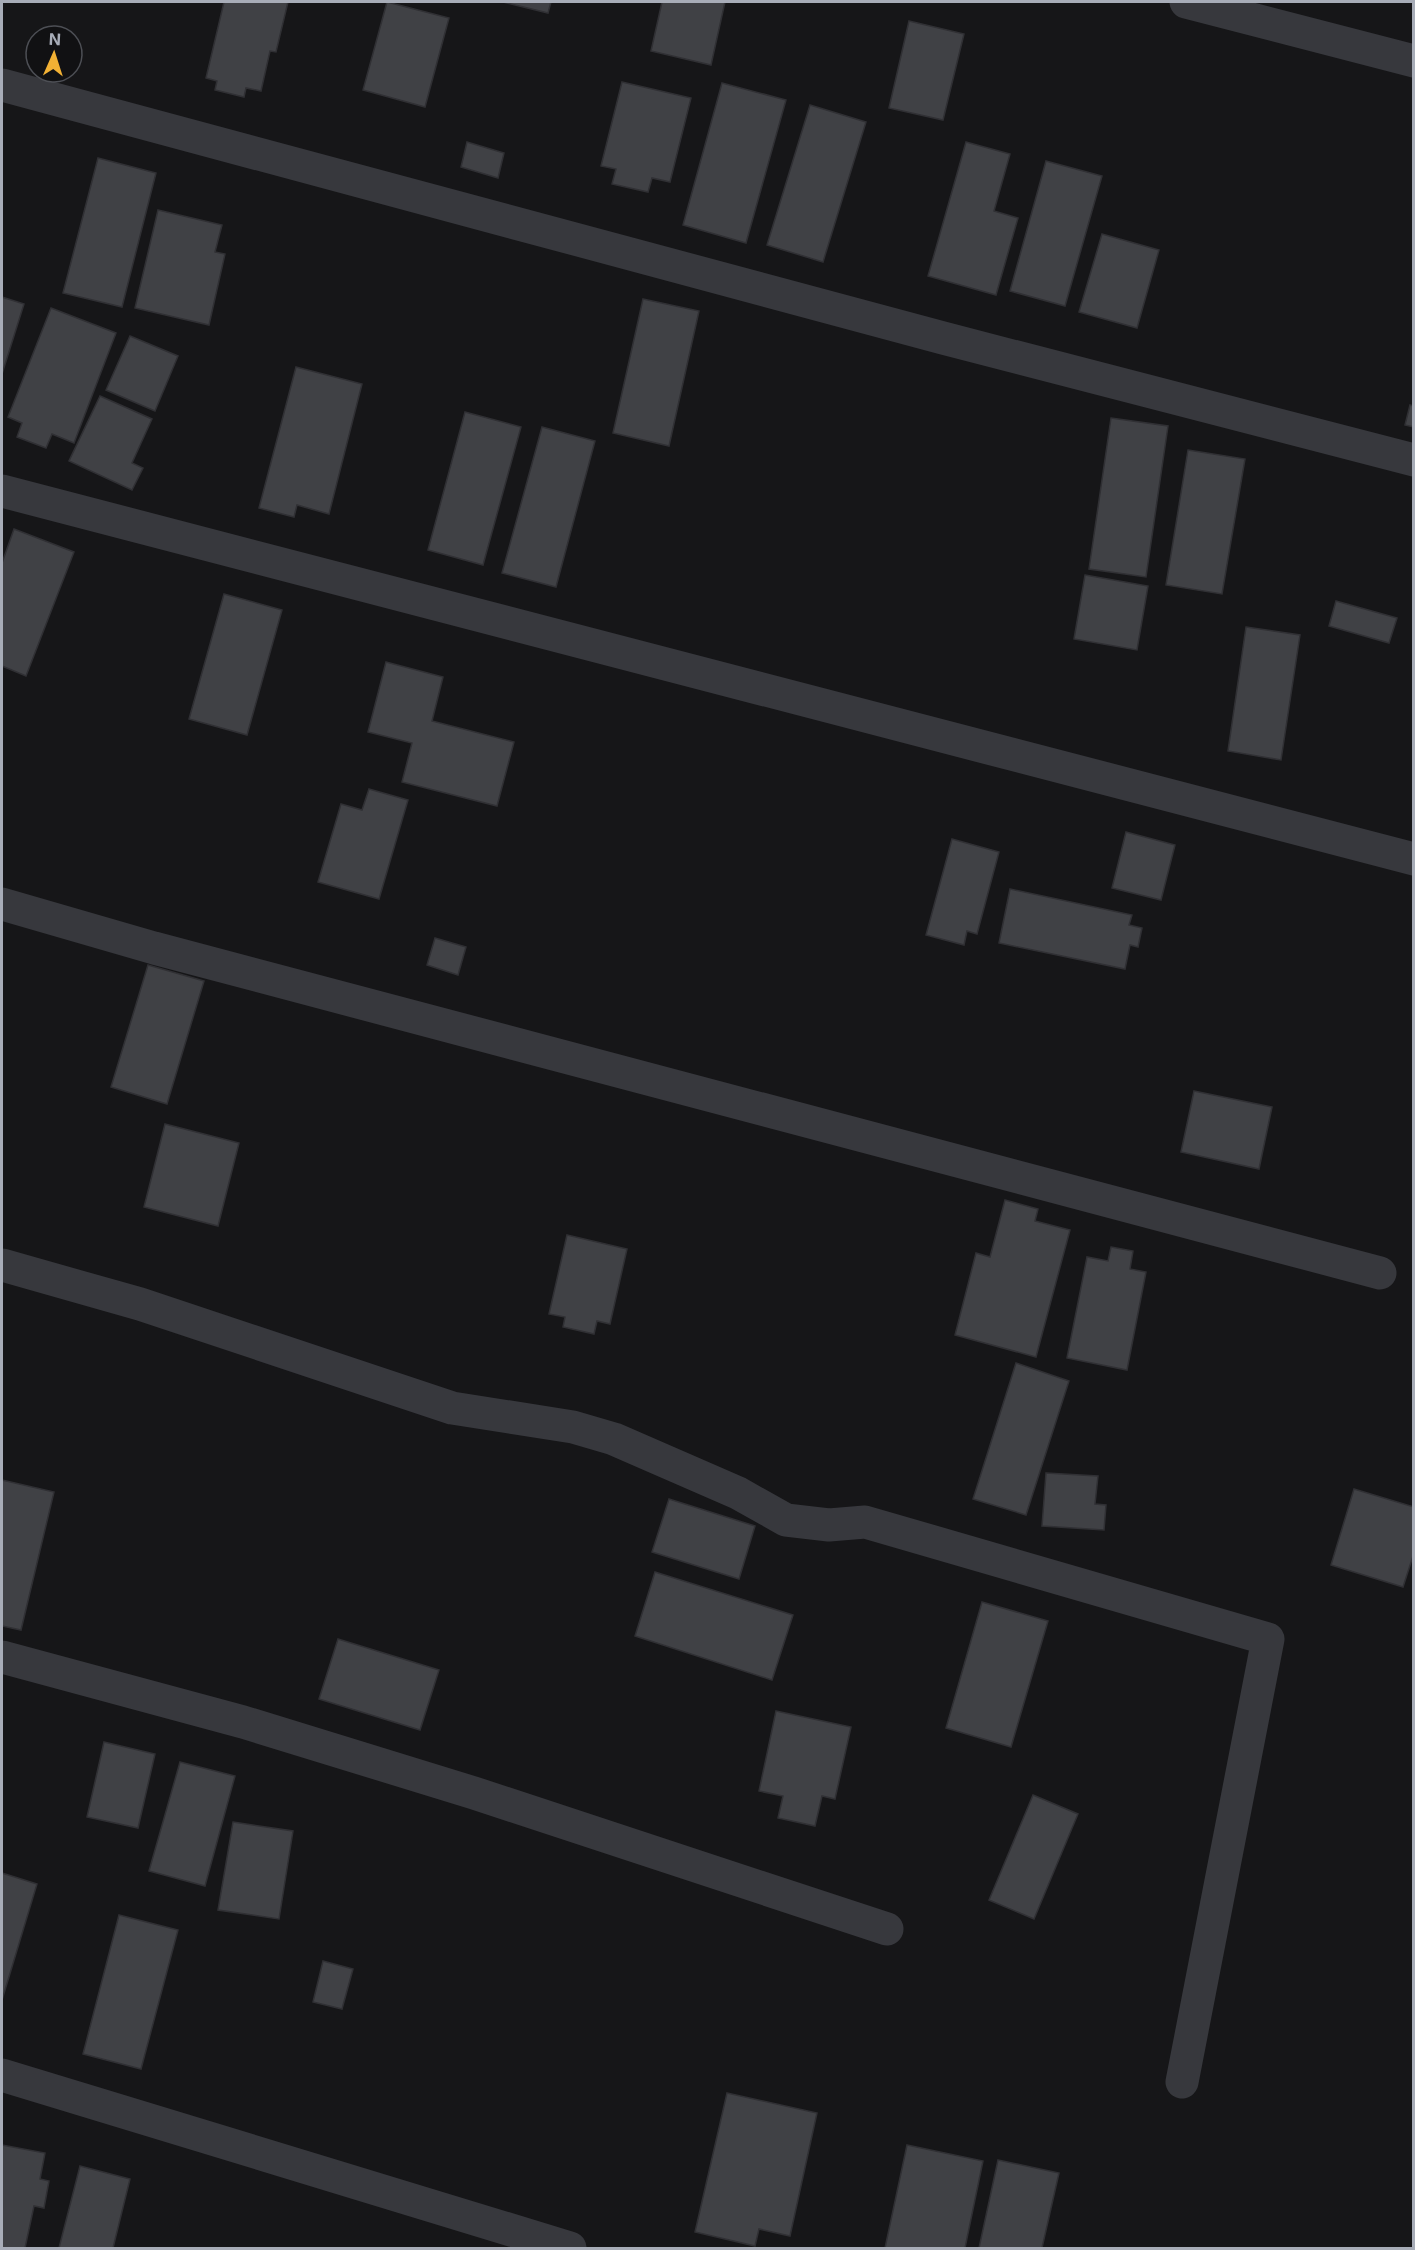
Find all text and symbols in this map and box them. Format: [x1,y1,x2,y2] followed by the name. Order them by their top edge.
[24,24,84,84] north arrow
[48,29,61,49] text: N

